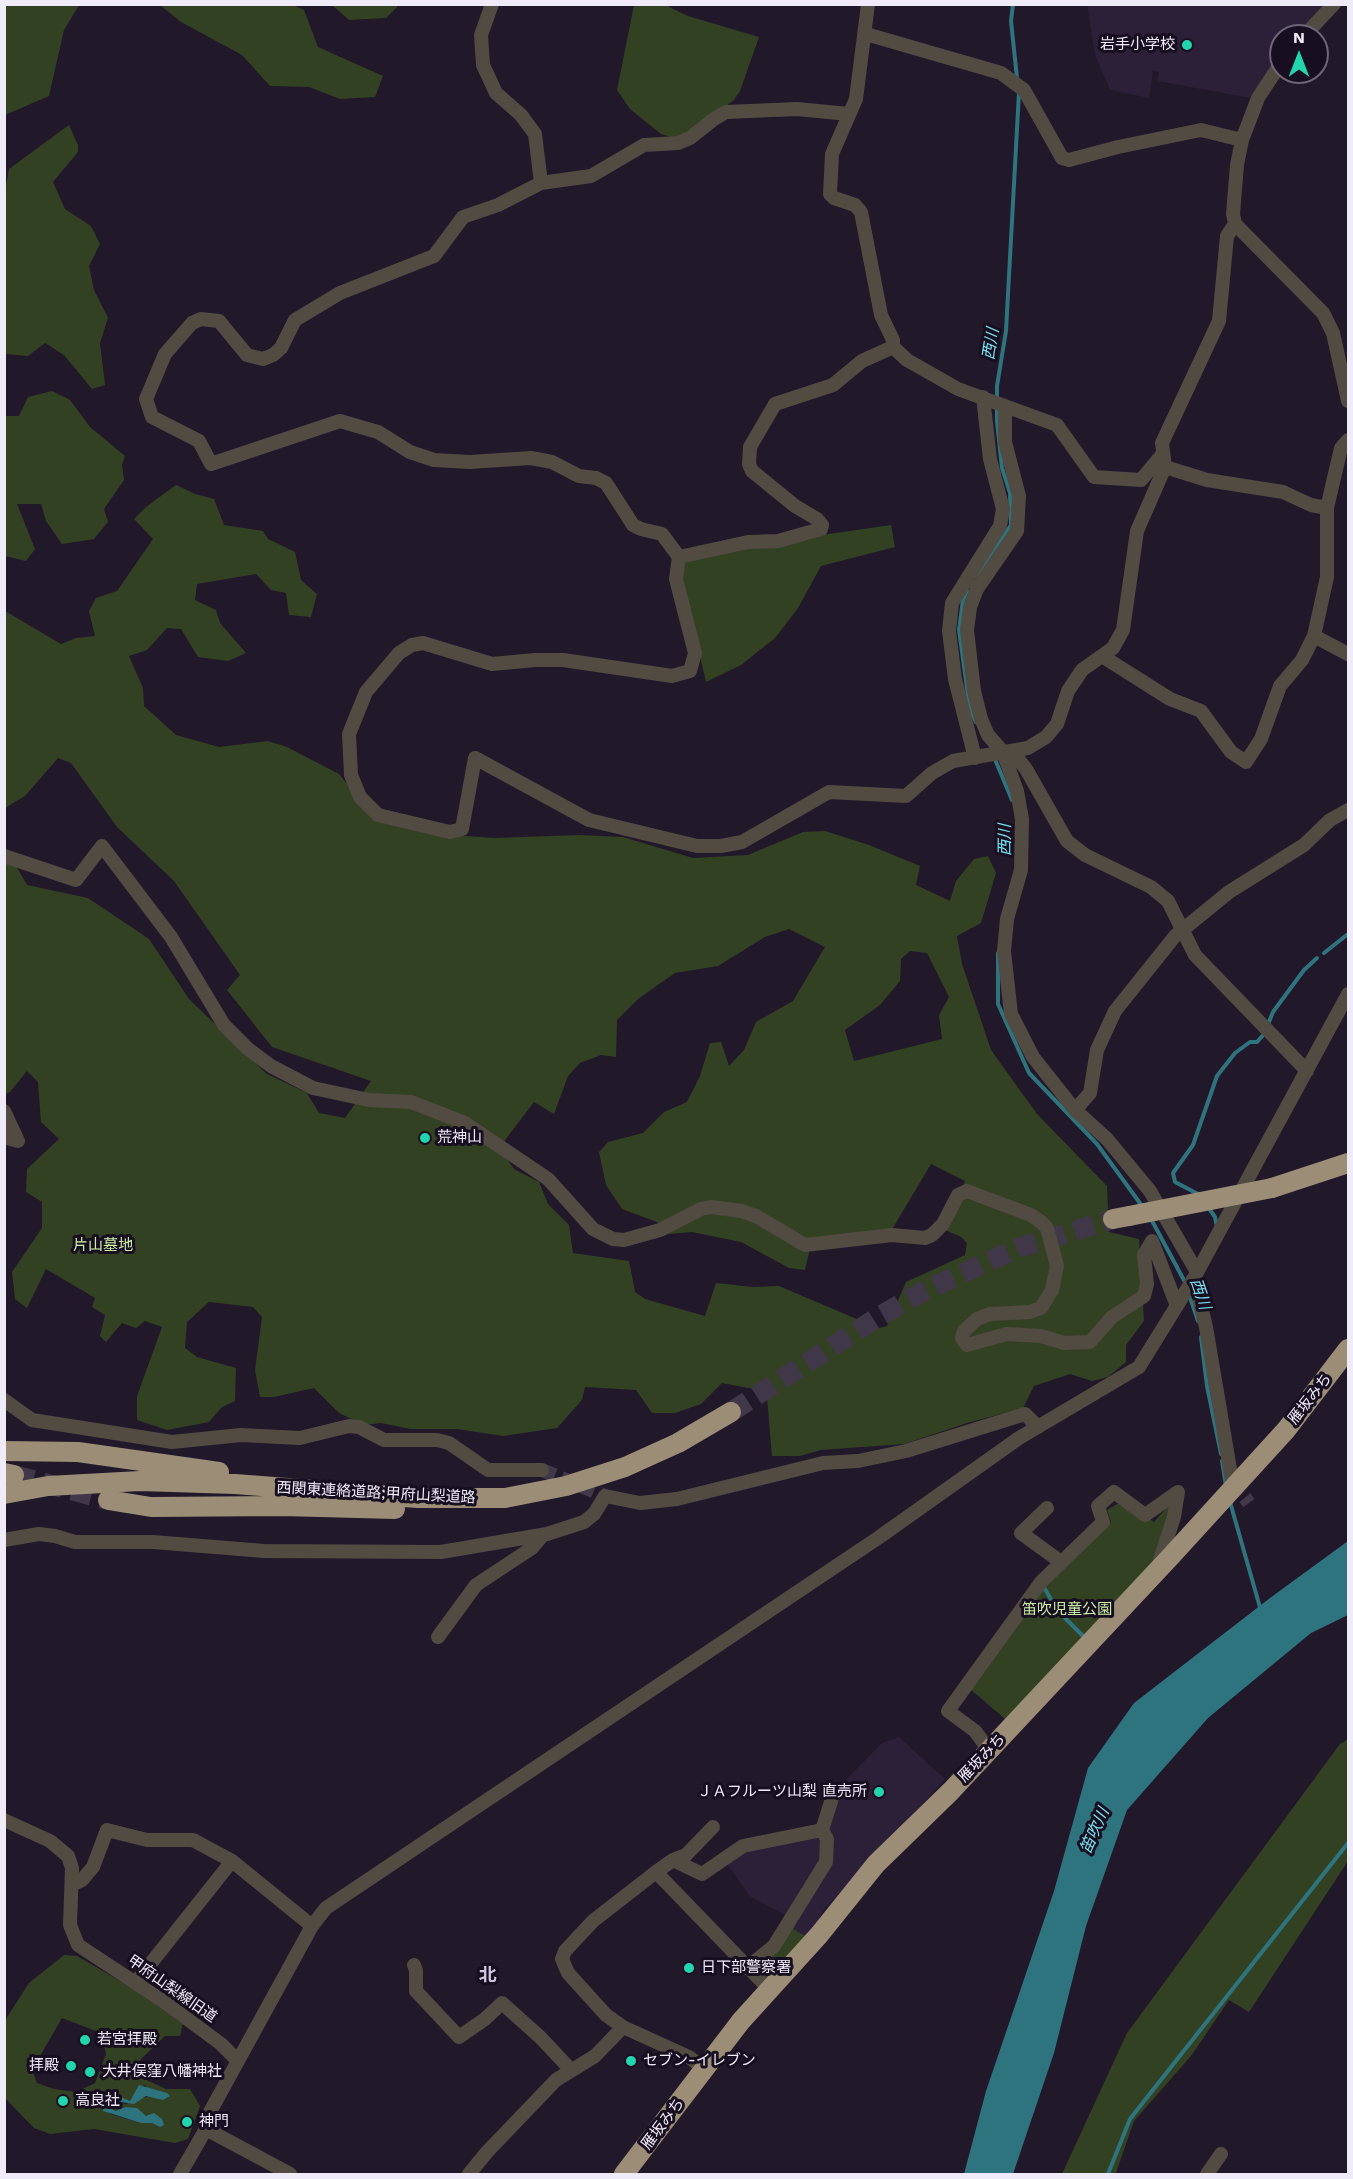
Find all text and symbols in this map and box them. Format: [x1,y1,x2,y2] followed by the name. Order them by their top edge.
[1269,24,1329,84] north arrow
[1293,28,1305,47] text: N
[1100,36,1175,54] place label: 岩手小学校
[1180,38,1194,52] marker: 岩手小学校
[979,327,1003,361] water label: 西川
[995,824,1015,856] water label: 西川
[437,1129,482,1147] place label: 荒神山
[418,1131,432,1145] marker: 荒神山
[73,1237,133,1255] park label: 片山墓地
[1186,1276,1214,1312] water label: 西川
[1284,1370,1336,1428] street label: 雁坂みち
[276,1479,476,1507] street label: 西関東連絡道路;甲府山梨道路
[1022,1601,1112,1619] park label: 笛吹児童公園
[955,1730,1009,1786] street label: 雁坂みち
[697,1783,867,1801] place label: ＪＡフルーツ山梨 直売所
[872,1785,886,1799] marker: ＪＡフルーツ山梨 直売所
[1076,1805,1114,1857] water label: 笛吹川
[124,1952,220,2026] street label: 甲府山梨線旧道
[701,1959,791,1977] place label: 日下部警察署
[682,1961,696,1975] marker: 日下部警察署
[479,1965,497,1987] district label: 北
[97,2031,157,2049] place label: 若宮拝殿
[78,2033,92,2047] marker: 若宮拝殿
[643,2052,756,2070] place label: セブン-イレブン
[624,2054,638,2068] marker: セブン-イレブン
[29,2057,59,2075] place label: 拝殿
[64,2059,78,2073] marker: 拝殿
[102,2063,222,2081] place label: 大井俣窪八幡神社
[83,2065,97,2079] marker: 大井俣窪八幡神社
[75,2092,120,2110] place label: 高良社
[56,2094,70,2108] marker: 高良社
[638,2095,688,2153] street label: 雁坂みち
[199,2113,229,2131] place label: 神門
[180,2115,194,2129] marker: 神門

